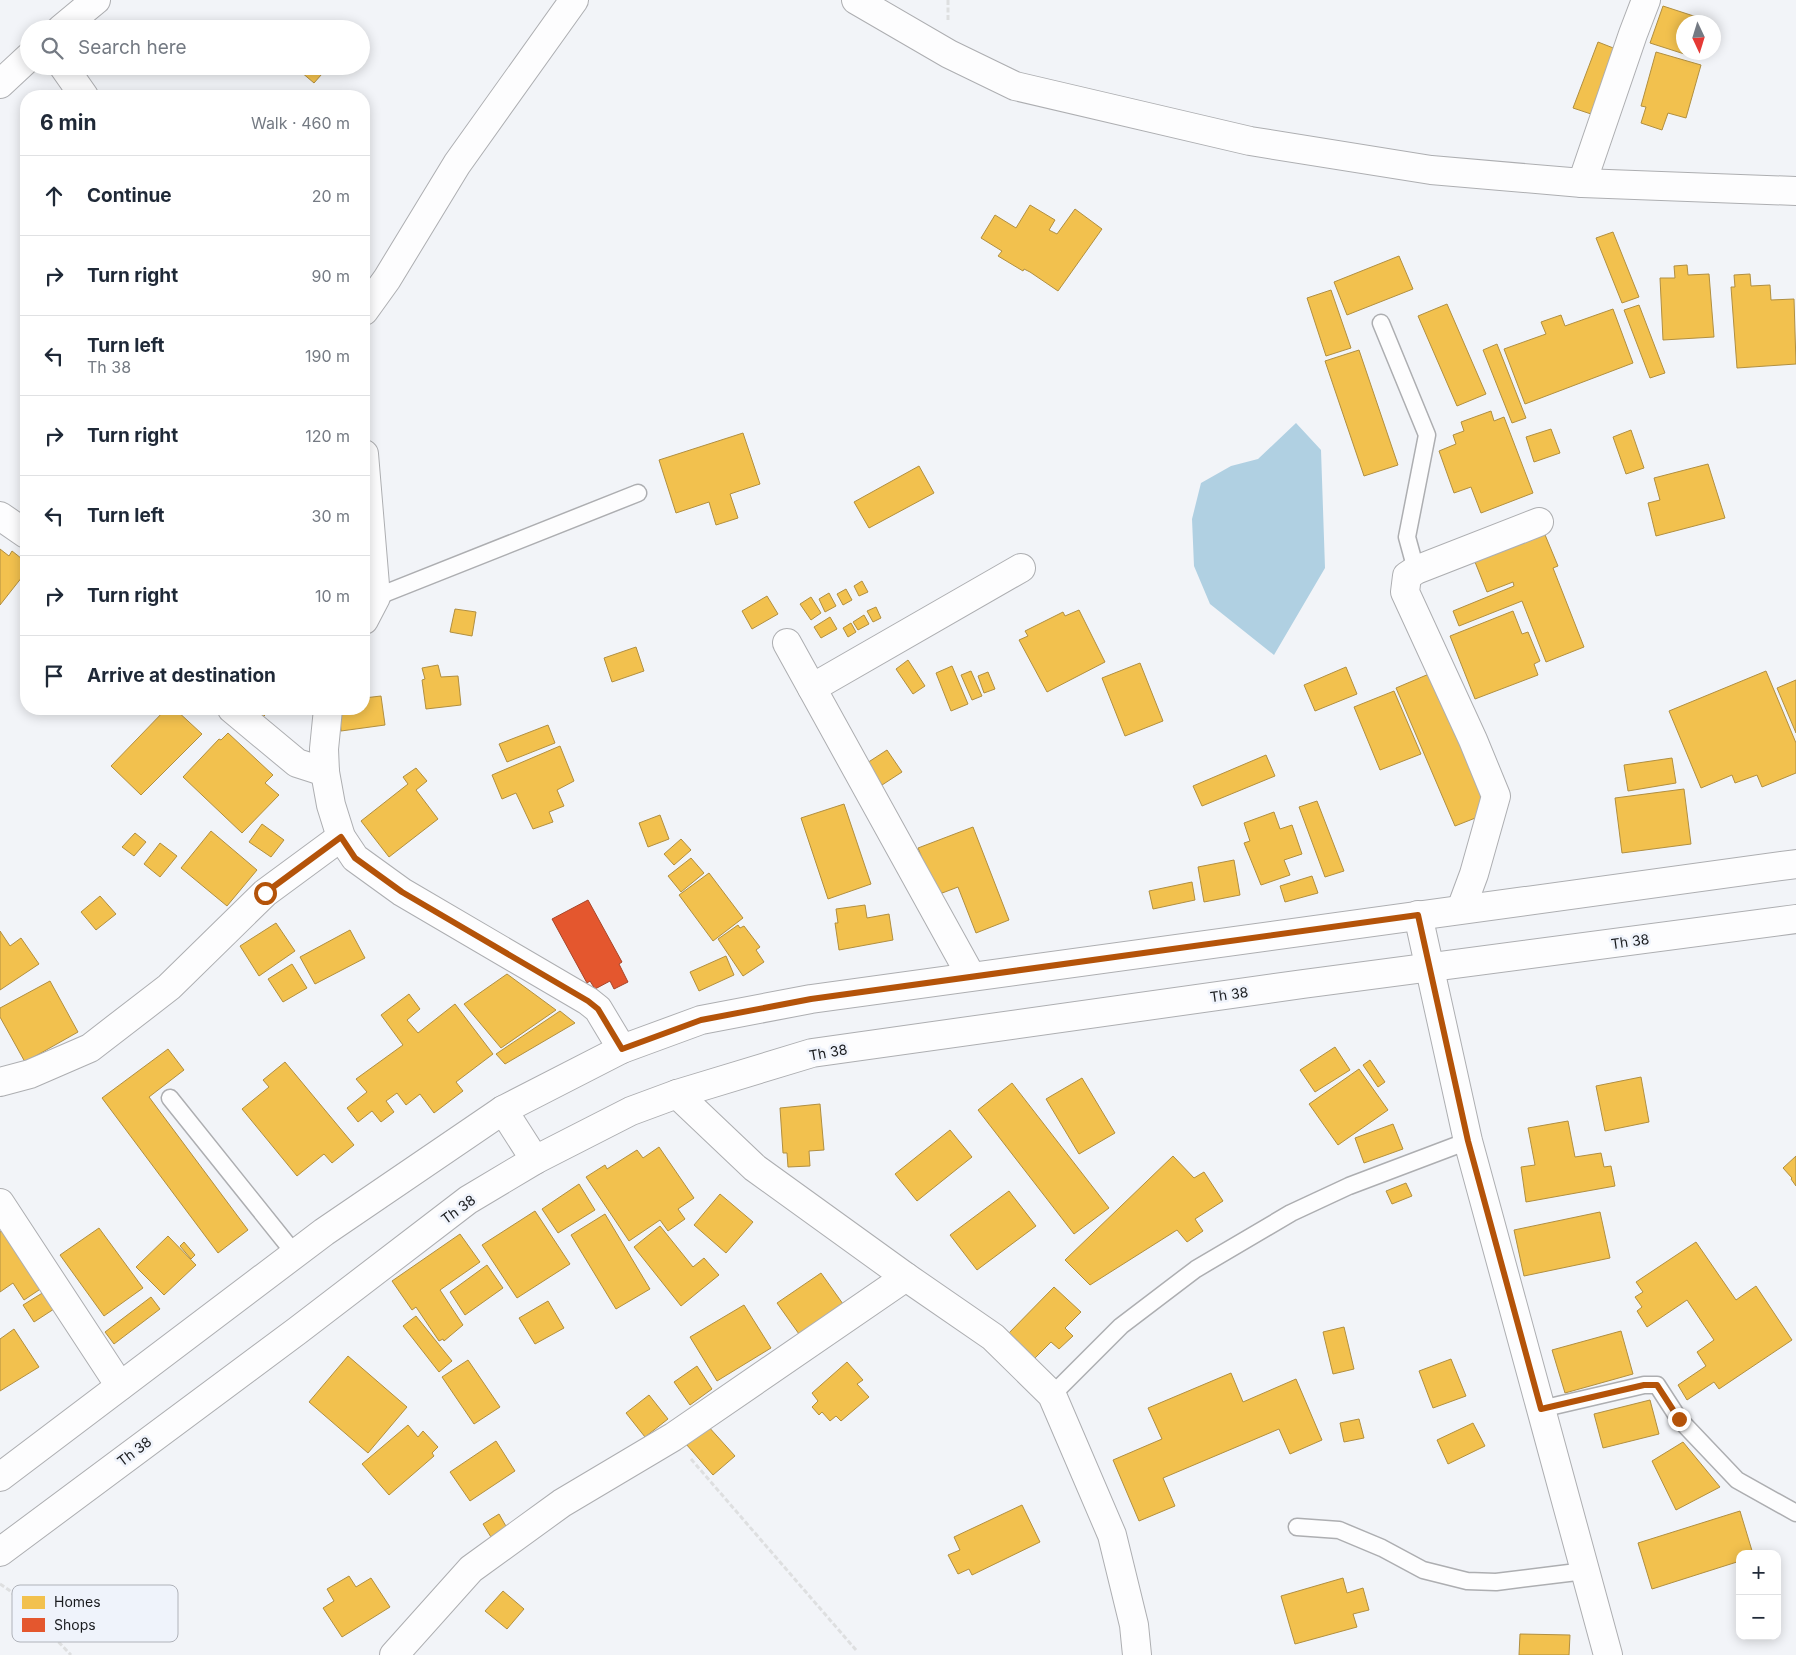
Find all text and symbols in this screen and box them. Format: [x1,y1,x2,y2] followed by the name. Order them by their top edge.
[1676,15,1721,60] north arrow
[20,20,370,75] search box
[38,34,66,62] icon: search
[78,36,187,59] text: Search here
[40,110,97,135] text: 6 min
[251,113,350,133] text: Walk · 460 m
[40,182,68,210] icon: ahead
[87,184,172,207] text: Continue
[312,186,350,206] text: 20 m
[40,262,68,290] icon: right
[87,264,178,287] text: Turn right
[311,266,350,286] text: 90 m
[87,334,165,357] text: Turn left
[40,342,68,370] icon: left
[305,346,350,366] text: 190 m
[87,357,131,377] text: Th 38
[40,422,68,450] icon: right
[87,424,178,447] text: Turn right
[305,426,350,446] text: 120 m
[40,502,68,530] icon: left
[87,504,165,527] text: Turn left
[312,506,350,526] text: 30 m
[40,582,68,610] icon: right
[87,584,178,607] text: Turn right
[315,586,350,606] text: 10 m
[40,662,68,690] icon: arrive
[87,664,276,687] text: Arrive at destination
[254,882,277,905] route start
[1610,930,1650,952] street label: Th 38
[1209,983,1249,1005] street label: Th 38
[808,1040,848,1064] street label: Th 38
[437,1191,479,1227] street label: Th 38
[1668,1408,1691,1431] route end
[113,1433,155,1469] street label: Th 38
[1736,1550,1781,1640] map controls
[1736,1550,1781,1595] button: +
[12,1585,178,1642] legend
[54,1593,101,1610] text: Homes
[1736,1595,1781,1640] button: −
[54,1616,96,1633] text: Shops

